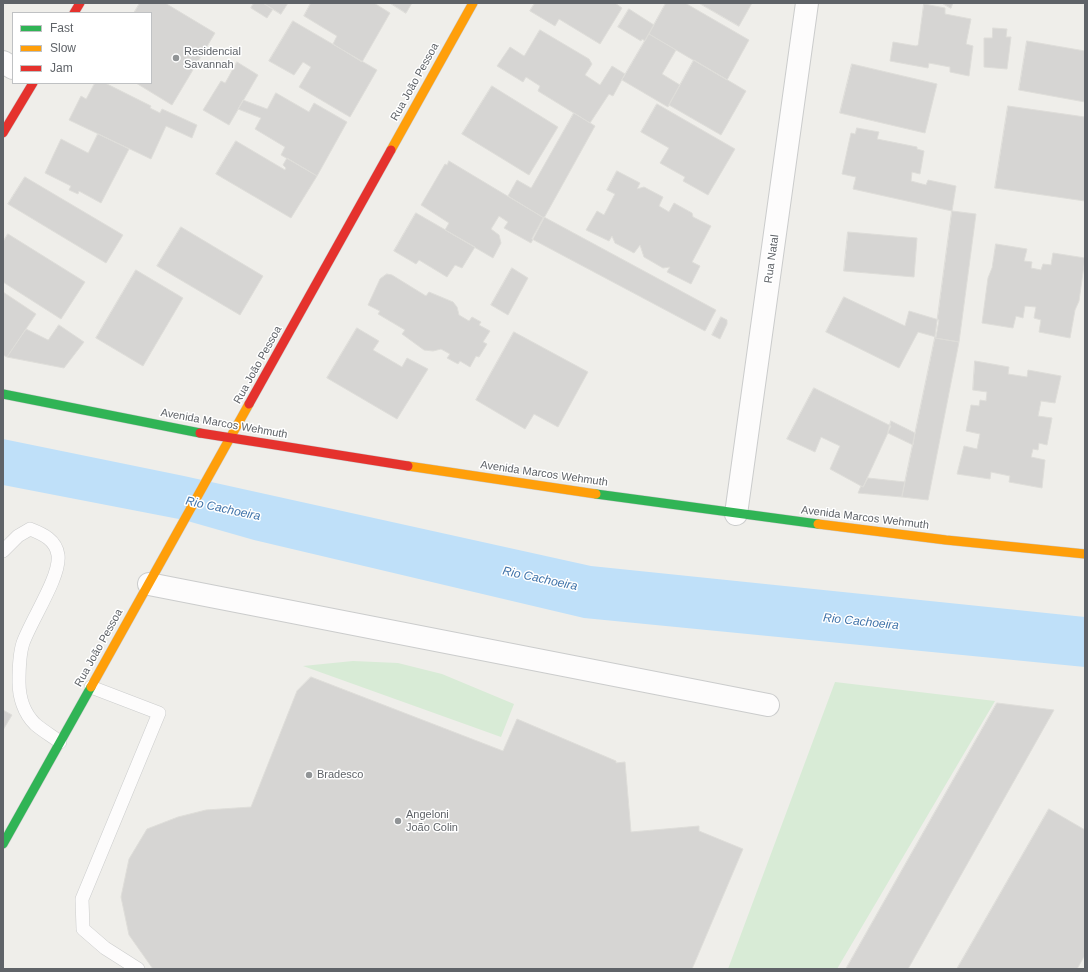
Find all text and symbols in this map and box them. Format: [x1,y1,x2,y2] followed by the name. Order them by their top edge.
[12,12,152,84] legend
[50,21,73,35] text: Fast
[50,41,76,55] text: Slow
[388,41,442,123] street label: Rua João Pessoa
[184,45,241,71] place label: Residencial Savannah
[171,53,181,63] marker: Residencial Savannah
[50,61,73,75] text: Jam
[762,234,782,284] street label: Rua Natal
[231,324,285,406] street label: Rua João Pessoa
[160,406,288,442] street label: Avenida Marcos Wehmuth
[479,459,609,489] street label: Avenida Marcos Wehmuth
[184,494,262,524] water label: Rio Cachoeira
[800,504,930,532] street label: Avenida Marcos Wehmuth
[501,564,579,594] water label: Rio Cachoeira
[72,607,126,689] street label: Rua João Pessoa
[822,611,900,633] water label: Rio Cachoeira
[317,768,363,782] place label: Bradesco
[304,770,314,780] marker: Bradesco
[406,808,458,834] place label: Angeloni João Colin
[393,816,403,826] marker: Angeloni João Colin

